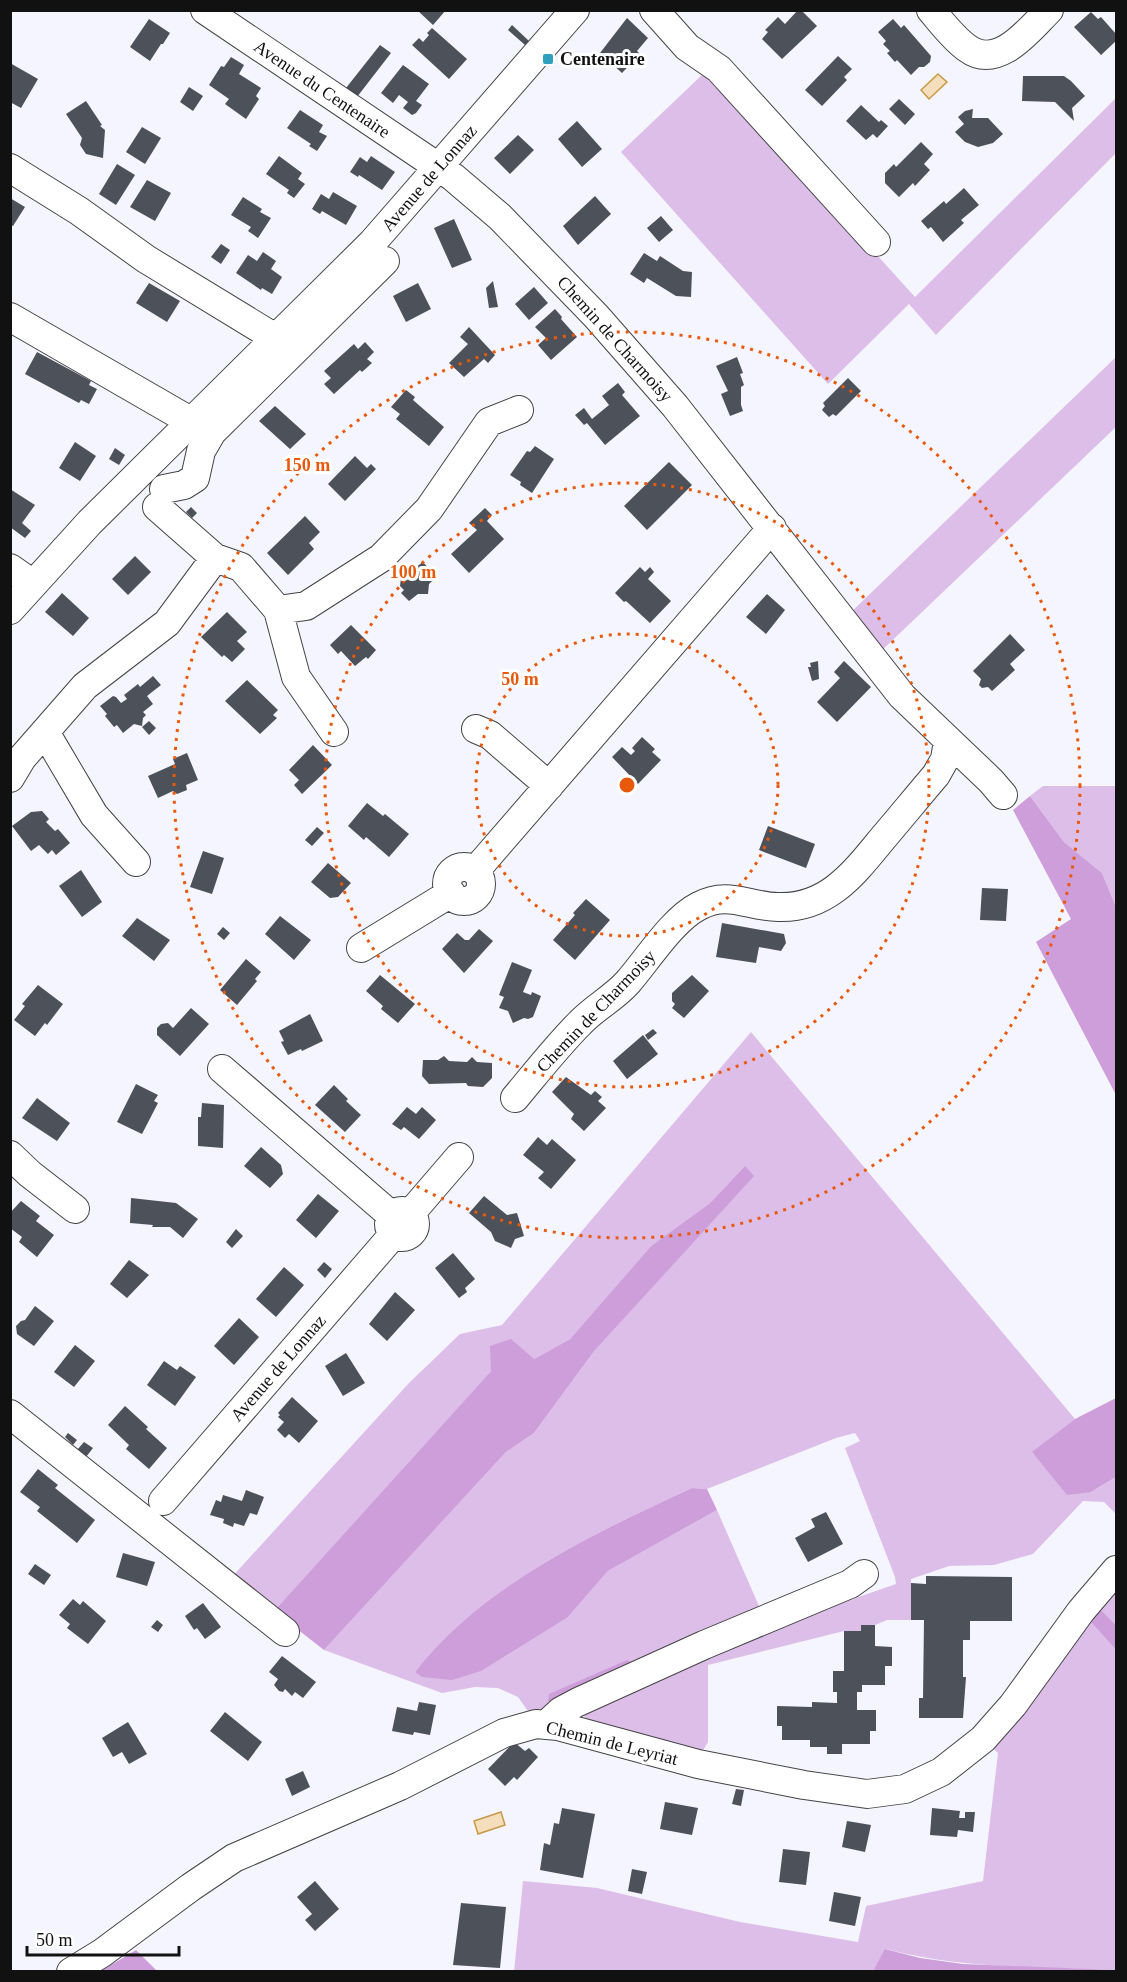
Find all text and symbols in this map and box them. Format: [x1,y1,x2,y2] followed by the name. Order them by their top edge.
[250,36,394,142] street label: Avenue du Centenaire
[560,49,645,69] place label: Centenaire
[541,52,555,66] marker: Centenaire
[377,121,481,235] street label: Avenue de Lonnaz
[553,272,677,406] street label: Chemin de Charmoisy
[284,455,330,475] text: 150 m
[390,562,436,582] text: 100 m
[501,669,539,689] text: 50 m
[617,775,637,795] centre of rings
[533,946,659,1076] street label: Chemin de Charmoisy
[226,1311,330,1425] street label: Avenue de Lonnaz
[544,1717,680,1769] street label: Chemin de Leyriat
[27,1919,178,1957] scale bar
[36,1930,73,1950] text: 50 m

